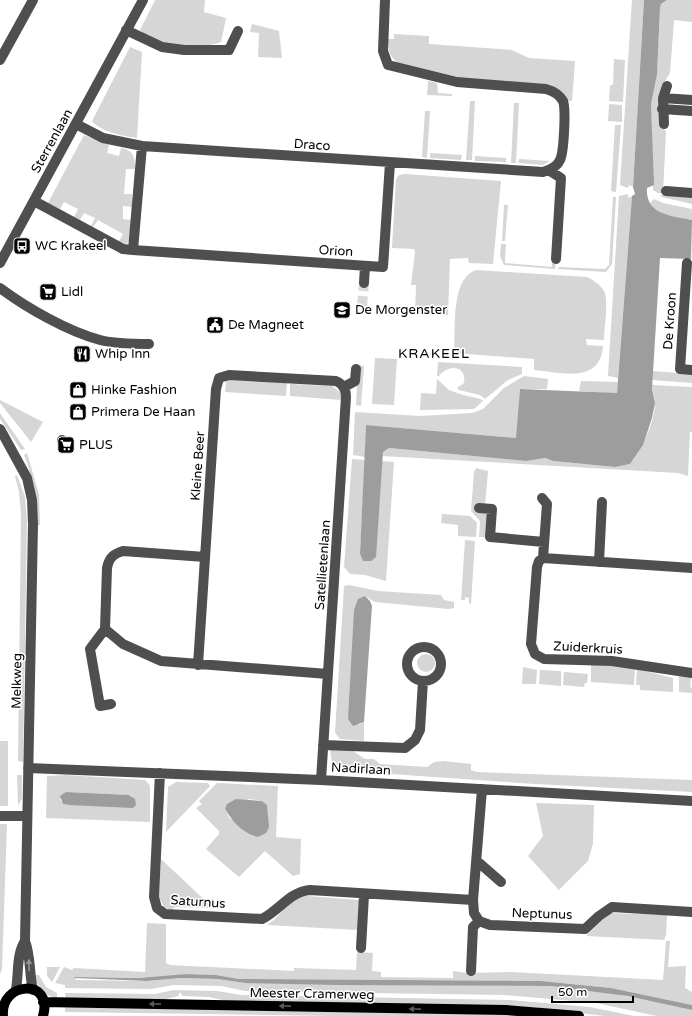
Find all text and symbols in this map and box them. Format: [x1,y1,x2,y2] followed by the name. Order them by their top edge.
[28,106,76,176] street label: Sterrenlaan
[293,136,331,154] street label: Draco
[12,236,32,256] bus stop icon: WC Krakeel
[35,238,106,254] place label: WC Krakeel
[318,242,354,260] street label: Orion
[38,282,58,302] supermarket icon: Lidl
[61,284,83,300] place label: Lidl
[660,292,680,350] street label: De Kroon
[332,300,352,320] school or university icon: De Morgenster
[355,302,447,318] place label: De Morgenster
[205,315,225,335] public building icon: De Magneet
[228,317,304,333] place label: De Magneet
[72,344,92,364] restaurant icon: Whip Inn
[398,345,470,362] district label: KRAKEEL
[95,346,150,362] place label: Whip Inn
[68,380,88,400] shop icon: Hinke Fashion
[91,382,177,398] place label: Hinke Fashion
[68,402,88,422] shop icon: Primera De Haan
[91,404,195,420] place label: Primera De Haan
[188,431,208,501] street label: Kleine Beer
[56,435,76,455] supermarket icon: PLUS
[79,437,113,453] place label: PLUS
[312,519,334,611] street label: Satellietenlaan
[553,638,623,658] street label: Zuiderkruis
[9,653,25,709] street label: Melkweg
[331,759,391,779] street label: Nadirlaan
[170,892,226,912] street label: Saturnus
[511,905,573,923] street label: Neptunus
[26,958,32,971] one-way arrow
[552,978,633,1004] scale bar
[249,985,375,1003] street label: Meester Cramerweg
[558,985,587,999] text: 50 m
[148,1001,161,1007] one-way arrow
[278,1003,291,1009] one-way arrow
[408,1006,421,1012] one-way arrow

